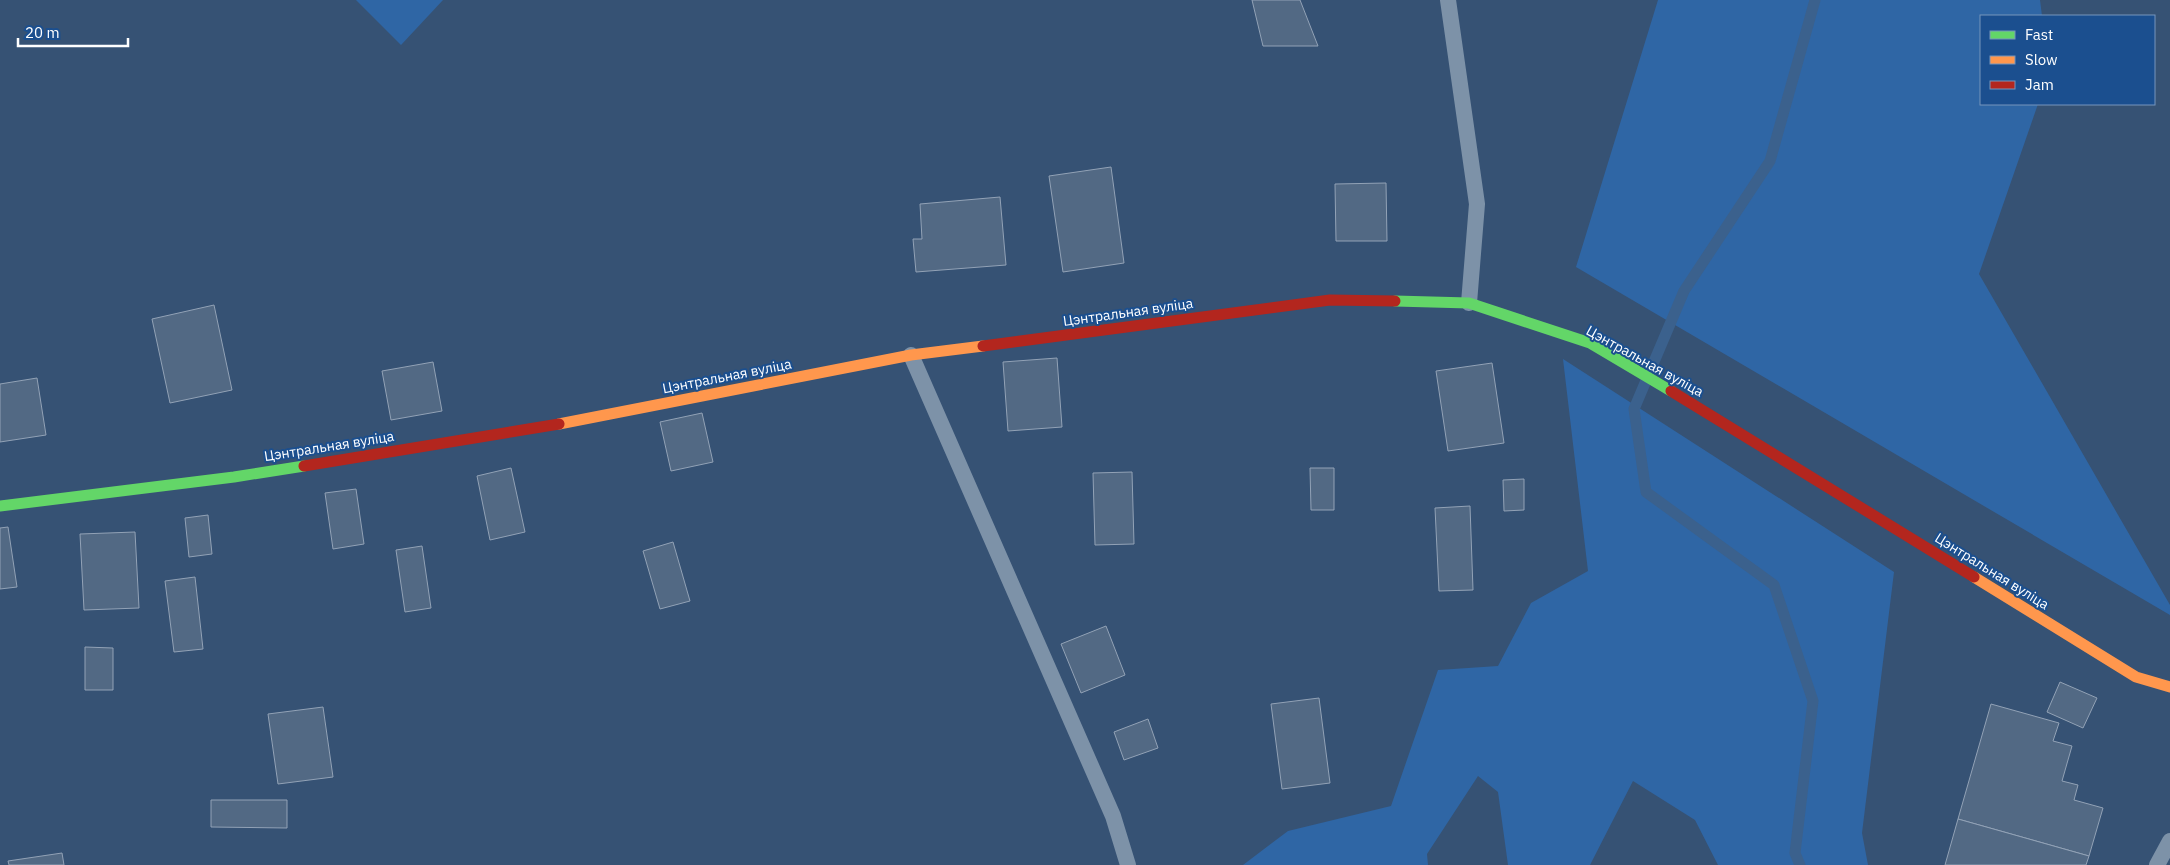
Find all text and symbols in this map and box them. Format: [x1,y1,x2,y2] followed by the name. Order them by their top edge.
[18,15,128,47] scale bar
[1980,15,2155,105] legend
[25,23,60,42] text: 20 m
[2025,25,2053,44] text: Fast
[2025,50,2058,69] text: Slow
[2025,75,2054,94] text: Jam
[1062,294,1195,330] street label: Цэнтральная вуліца
[1583,321,1707,401] street label: Цэнтральная вуліца
[661,355,794,397] street label: Цэнтральная вуліца
[263,427,396,465] street label: Цэнтральная вуліца
[1932,529,2053,614] street label: Цэнтральная вуліца

